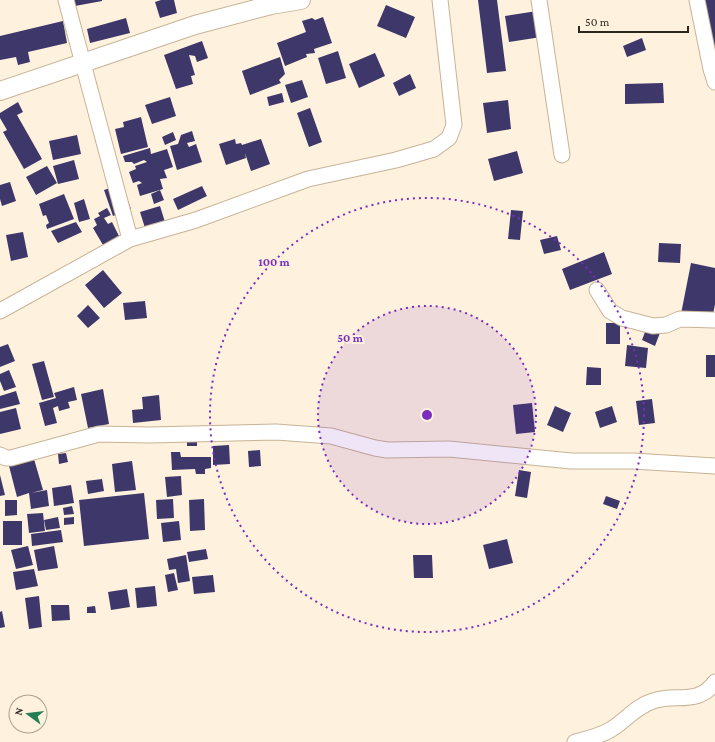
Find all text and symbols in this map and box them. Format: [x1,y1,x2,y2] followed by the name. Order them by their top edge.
[579,8,688,34] scale bar
[585,15,610,29] text: 50 m
[258,255,291,269] text: 100 m
[337,331,364,345] text: 50 m
[420,408,434,422] centre of rings
[8,694,48,734] north arrow
[12,706,25,717] text: N

